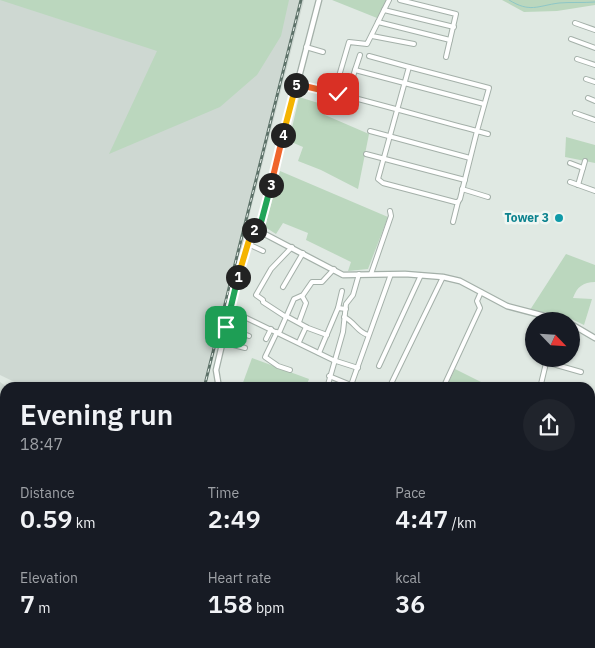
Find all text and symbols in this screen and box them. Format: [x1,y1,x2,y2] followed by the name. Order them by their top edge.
[284,72,308,98] pin: 5
[317,73,359,115] pin
[292,76,301,94] text: 5
[324,80,352,108] icon: check
[270,122,296,148] pin: 4
[279,126,288,144] text: 4
[258,172,284,198] pin: 3
[267,176,276,194] text: 3
[505,210,549,225] place label: Tower 3
[553,212,565,224] marker: Tower 3
[242,218,266,242] pin: 2
[250,221,259,239] text: 2
[226,264,250,290] pin: 1
[234,268,243,286] text: 1
[205,306,247,348] pin
[525,312,580,368] north arrow
[525,312,580,367] map controls
[212,313,240,341] icon: arrive
[20,396,173,433] text: Evening run
[523,399,575,451] button: share
[20,434,63,454] text: 18:47
[20,484,75,502] text: Distance
[208,484,239,502] text: Time
[395,484,426,502] text: Pace
[20,502,72,535] text: 0.59
[208,502,261,535] text: 2:49
[395,502,448,535] text: 4:47
[72,514,95,532] text: km
[448,514,477,532] text: /km
[20,569,78,587] text: Elevation
[208,569,271,587] text: Heart rate
[395,569,421,587] text: kcal
[20,587,35,620] text: 7
[208,587,253,620] text: 158
[395,587,425,620] text: 36
[35,599,51,617] text: m
[253,599,284,617] text: bpm

